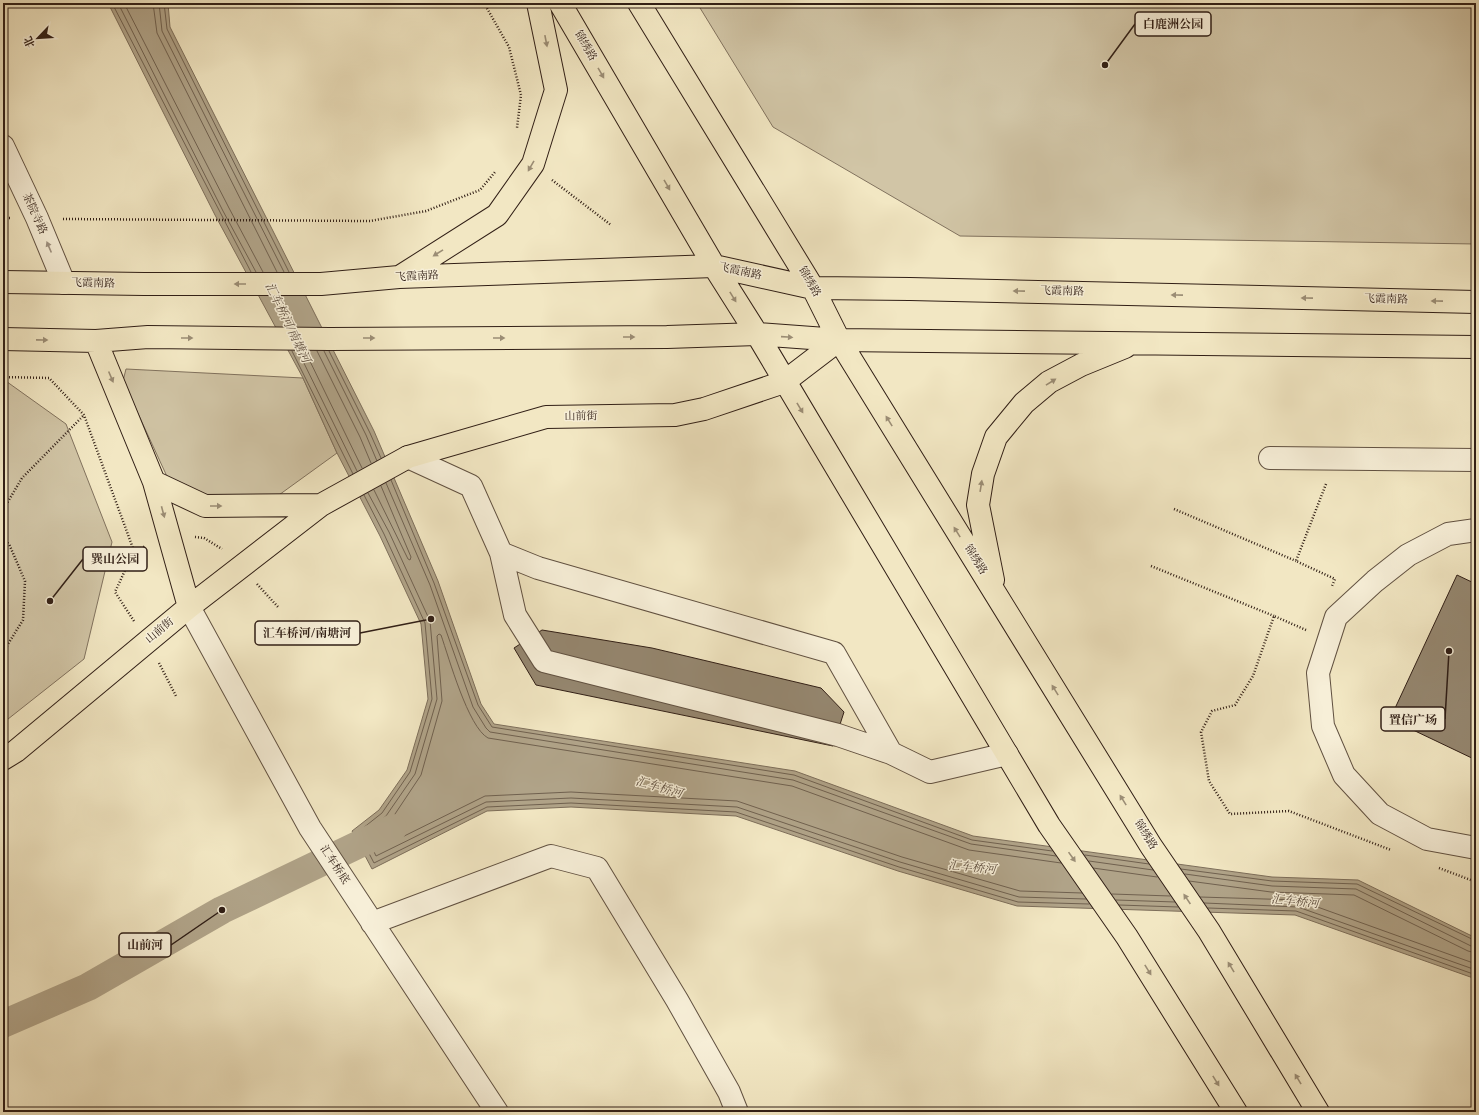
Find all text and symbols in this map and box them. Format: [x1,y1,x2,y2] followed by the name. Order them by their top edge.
[1135,12,1211,36] callout: 白鹿洲公园
[1143,17,1203,33] text: 白鹿洲公园
[18,18,58,58] north arrow
[570,28,600,64] street label: 锦绣路
[21,33,39,50] text: 北
[543,35,549,47] one-way arrow
[597,67,604,79] one-way arrow
[528,160,534,172] one-way arrow
[663,179,670,191] one-way arrow
[18,191,50,237] street label: 茶院寺路
[45,241,52,253] one-way arrow
[432,249,444,256] one-way arrow
[717,260,763,284] street label: 飞霞南路
[794,264,824,300] street label: 锦绣路
[395,268,439,286] street label: 飞霞南路
[71,276,115,292] street label: 飞霞南路
[261,280,314,368] water label: 汇车桥河/南塘河
[233,281,246,287] one-way arrow
[1040,284,1084,300] street label: 飞霞南路
[1012,288,1025,294] one-way arrow
[729,292,737,302] one-way arrow
[1170,292,1183,298] one-way arrow
[1364,292,1408,308] street label: 飞霞南路
[1300,295,1313,301] one-way arrow
[1430,298,1443,304] one-way arrow
[781,333,793,340] one-way arrow
[623,334,635,341] one-way arrow
[181,335,194,341] one-way arrow
[363,335,376,341] one-way arrow
[493,335,506,341] one-way arrow
[36,337,49,343] one-way arrow
[108,372,114,383] one-way arrow
[1045,378,1057,385] one-way arrow
[796,403,804,413] one-way arrow
[564,409,598,425] street label: 山前街
[885,416,893,426] one-way arrow
[978,480,984,492] one-way arrow
[210,503,223,509] one-way arrow
[160,505,166,518] one-way arrow
[954,526,961,538] one-way arrow
[960,542,990,578] street label: 锦绣路
[83,547,147,571] callout: 巽山公园
[91,552,139,568] text: 巽山公园
[143,615,177,647] street label: 山前街
[255,621,360,645] callout: 汇车桥河/南塘河
[263,626,351,642] text: 汇车桥河/南塘河
[1051,685,1059,695] one-way arrow
[1381,707,1445,731] callout: 置信广场
[1389,713,1437,729] text: 置信广场
[634,774,686,803] water label: 汇车桥河
[1120,795,1127,806] one-way arrow
[1130,817,1160,853] street label: 锦绣路
[316,842,352,888] street label: 汇车桥底
[1068,852,1076,862] one-way arrow
[947,858,999,879] water label: 汇车桥河
[1270,892,1322,913] water label: 汇车桥河
[1183,893,1191,904] one-way arrow
[119,933,171,957] callout: 山前河
[127,938,163,954] text: 山前河
[1228,961,1235,973] one-way arrow
[1144,964,1151,976] one-way arrow
[1295,1073,1302,1085] one-way arrow
[1213,1075,1220,1086] one-way arrow

